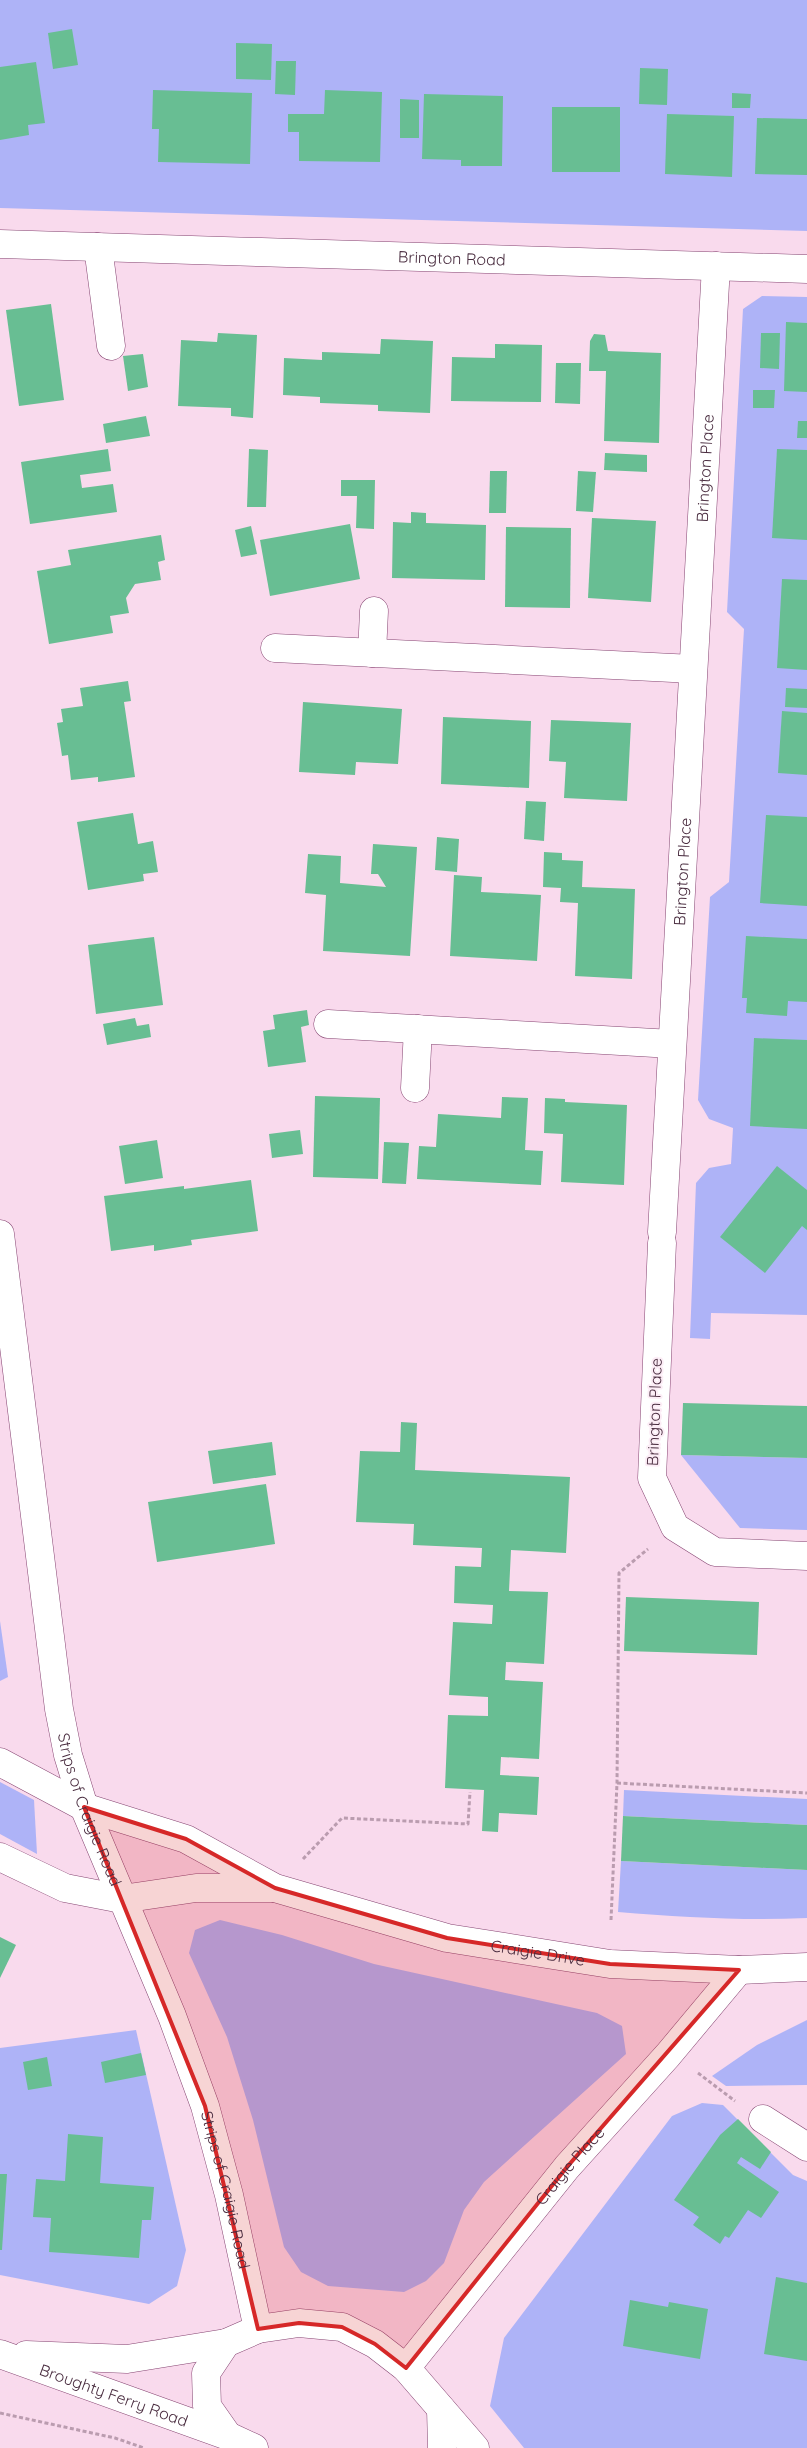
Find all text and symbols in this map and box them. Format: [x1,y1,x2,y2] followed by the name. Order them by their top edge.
[398,246,506,270] street label: Brington Road
[692,414,718,523] street label: Brington Place
[669,817,695,926] street label: Brington Place
[642,1358,666,1466] street label: Brington Place
[54,1731,126,1889] street label: Strips of Craigie Road
[489,1935,586,1970] street label: Craigie Drive
[197,2109,255,2270] street label: Strips of Craigie Road
[531,2123,608,2209] street label: Craigie Place
[37,2359,191,2431] street label: Broughty Ferry Road

